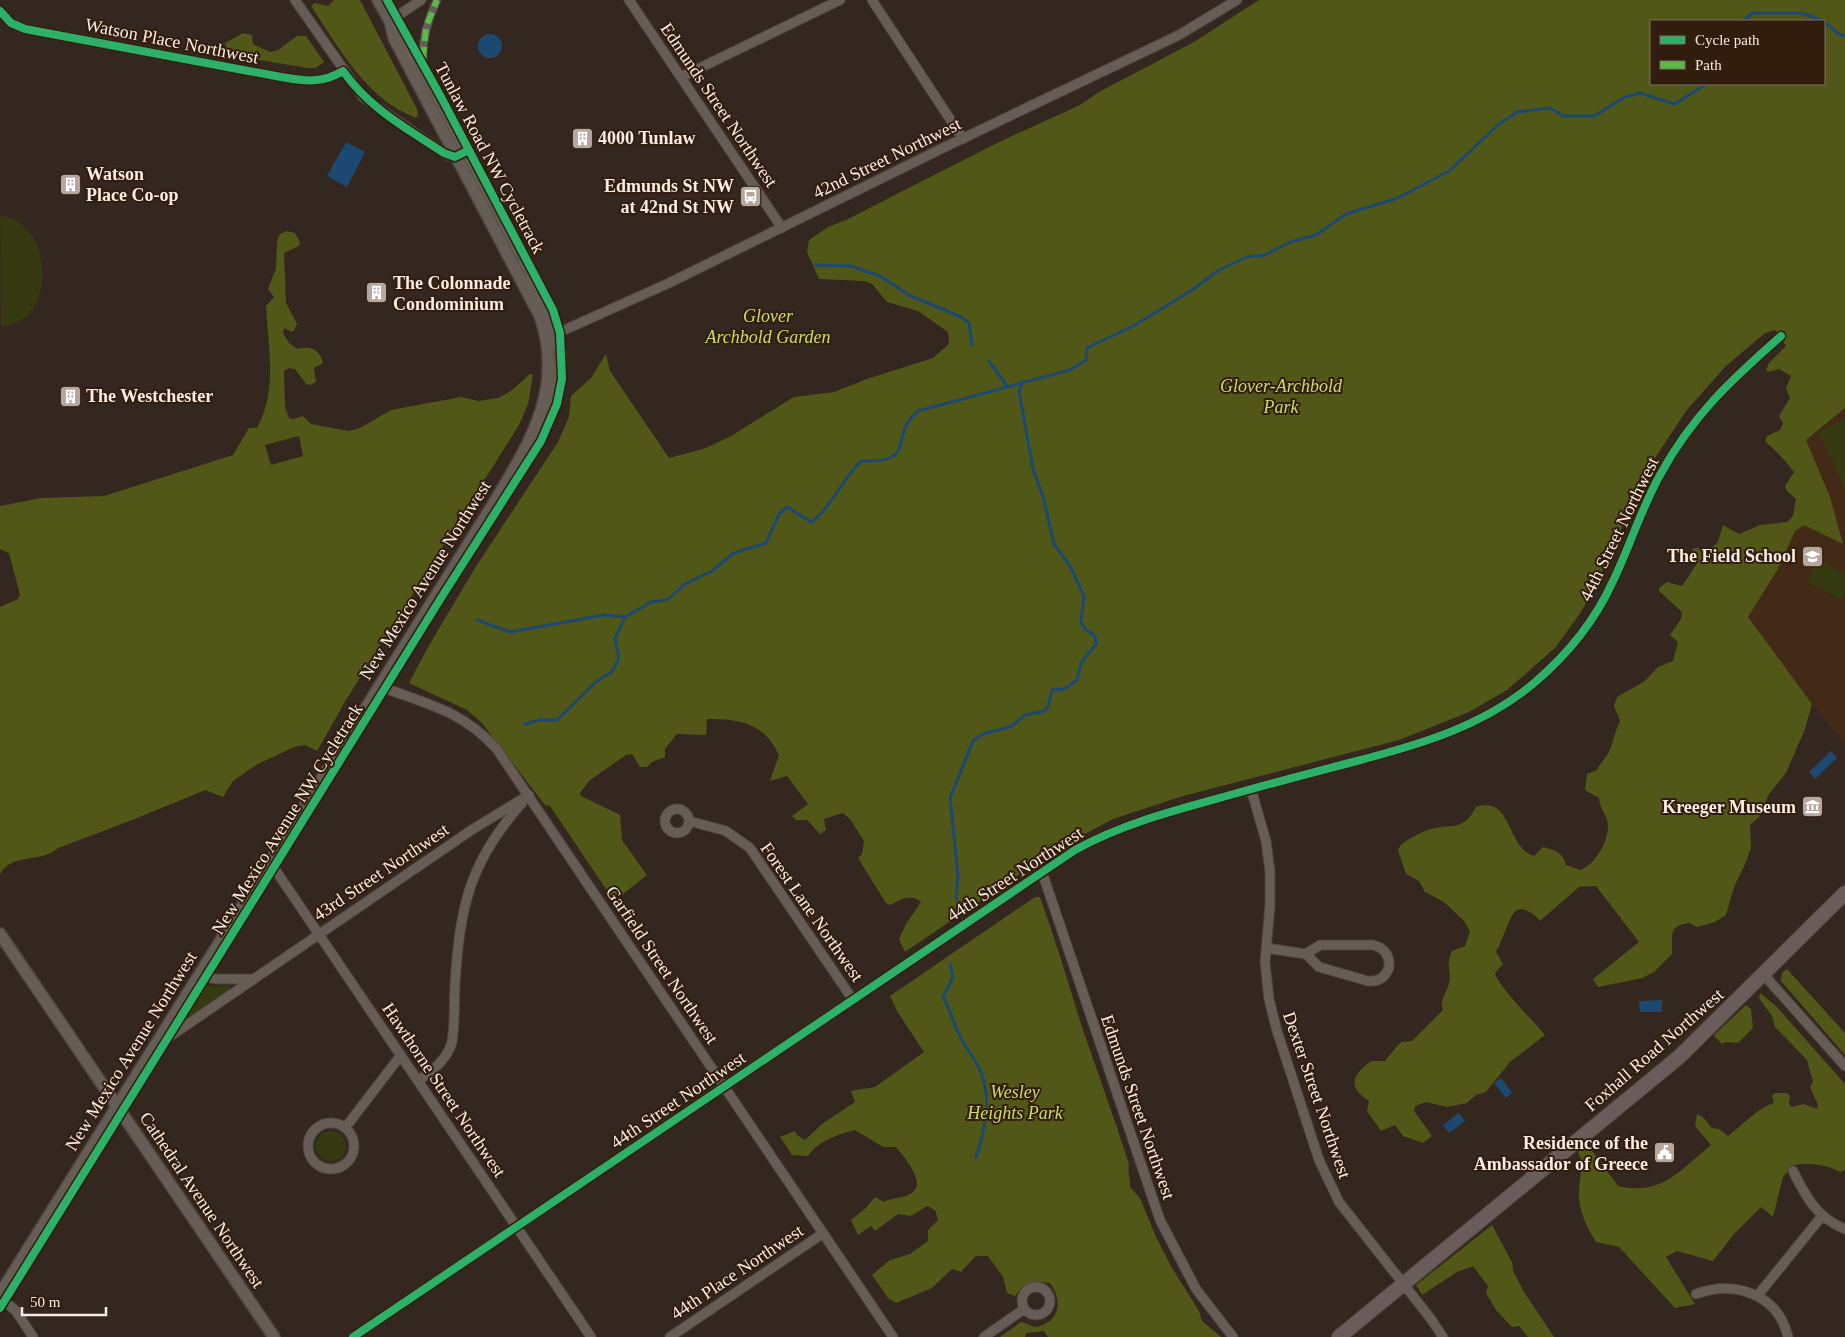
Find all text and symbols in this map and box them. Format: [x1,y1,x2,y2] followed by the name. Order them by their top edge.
[83,14,261,68] street label: Watson Place Northwest
[656,19,782,191] street label: Edmunds Street Northwest
[1650,20,1825,85] legend
[1695,32,1760,48] text: Cycle path
[1695,57,1722,73] text: Path
[431,59,549,257] street label: Tunlaw Road NW Cycletrack
[810,114,964,202] street label: 42nd Street Northwest
[570,126,594,150] building icon: 4000 Tunlaw
[598,128,696,148] place label: 4000 Tunlaw
[86,164,178,205] place label: Watson Place Co-op
[58,172,82,196] building icon: Watson Place Co-op
[604,176,734,217] place label: Edmunds St NW at 42nd St NW
[738,184,762,208] bus stop icon: Edmunds St NW at 42nd St NW
[393,273,511,314] place label: The Colonnade Condominium
[365,281,389,305] building icon: The Colonnade Condominium
[704,306,831,347] park label: Glover Archbold Garden
[1220,376,1343,417] park label: Glover-Archbold Park
[58,384,82,408] building icon: The Westchester
[86,386,213,406] place label: The Westchester
[1575,454,1663,604] street label: 44th Street Northwest
[355,477,495,683] street label: New Mexico Avenue Northwest
[1800,544,1824,568] school or university icon: The Field School
[1667,546,1796,566] place label: The Field School
[207,700,367,938] street label: New Mexico Avenue NW Cycletrack
[1800,795,1824,819] museum icon: Kreeger Museum
[1662,797,1796,817] place label: Kreeger Museum
[310,819,452,925] street label: 43rd Street Northwest
[943,823,1087,925] street label: 44th Street Northwest
[756,839,868,985] street label: Forest Lane Northwest
[602,882,722,1048] street label: Garfield Street Northwest
[61,948,201,1154] street label: New Mexico Avenue Northwest
[1581,984,1727,1116] street label: Foxhall Road Northwest
[378,999,510,1181] street label: Hawthorne Street Northwest
[1279,1009,1355,1181] street label: Dexter Street Northwest
[1097,1012,1179,1202] street label: Edmunds Street Northwest
[607,1048,749,1152] street label: 44th Street Northwest
[966,1082,1064,1123] park label: Wesley Heights Park
[136,1108,268,1292] street label: Cathedral Avenue Northwest
[1474,1133,1648,1174] place label: Residence of the Ambassador of Greece
[1652,1141,1676,1165] public building icon: Residence of the Ambassador of Greece
[667,1220,807,1324] street label: 44th Place Northwest
[22,1284,106,1316] scale bar
[30,1294,61,1310] text: 50 m

